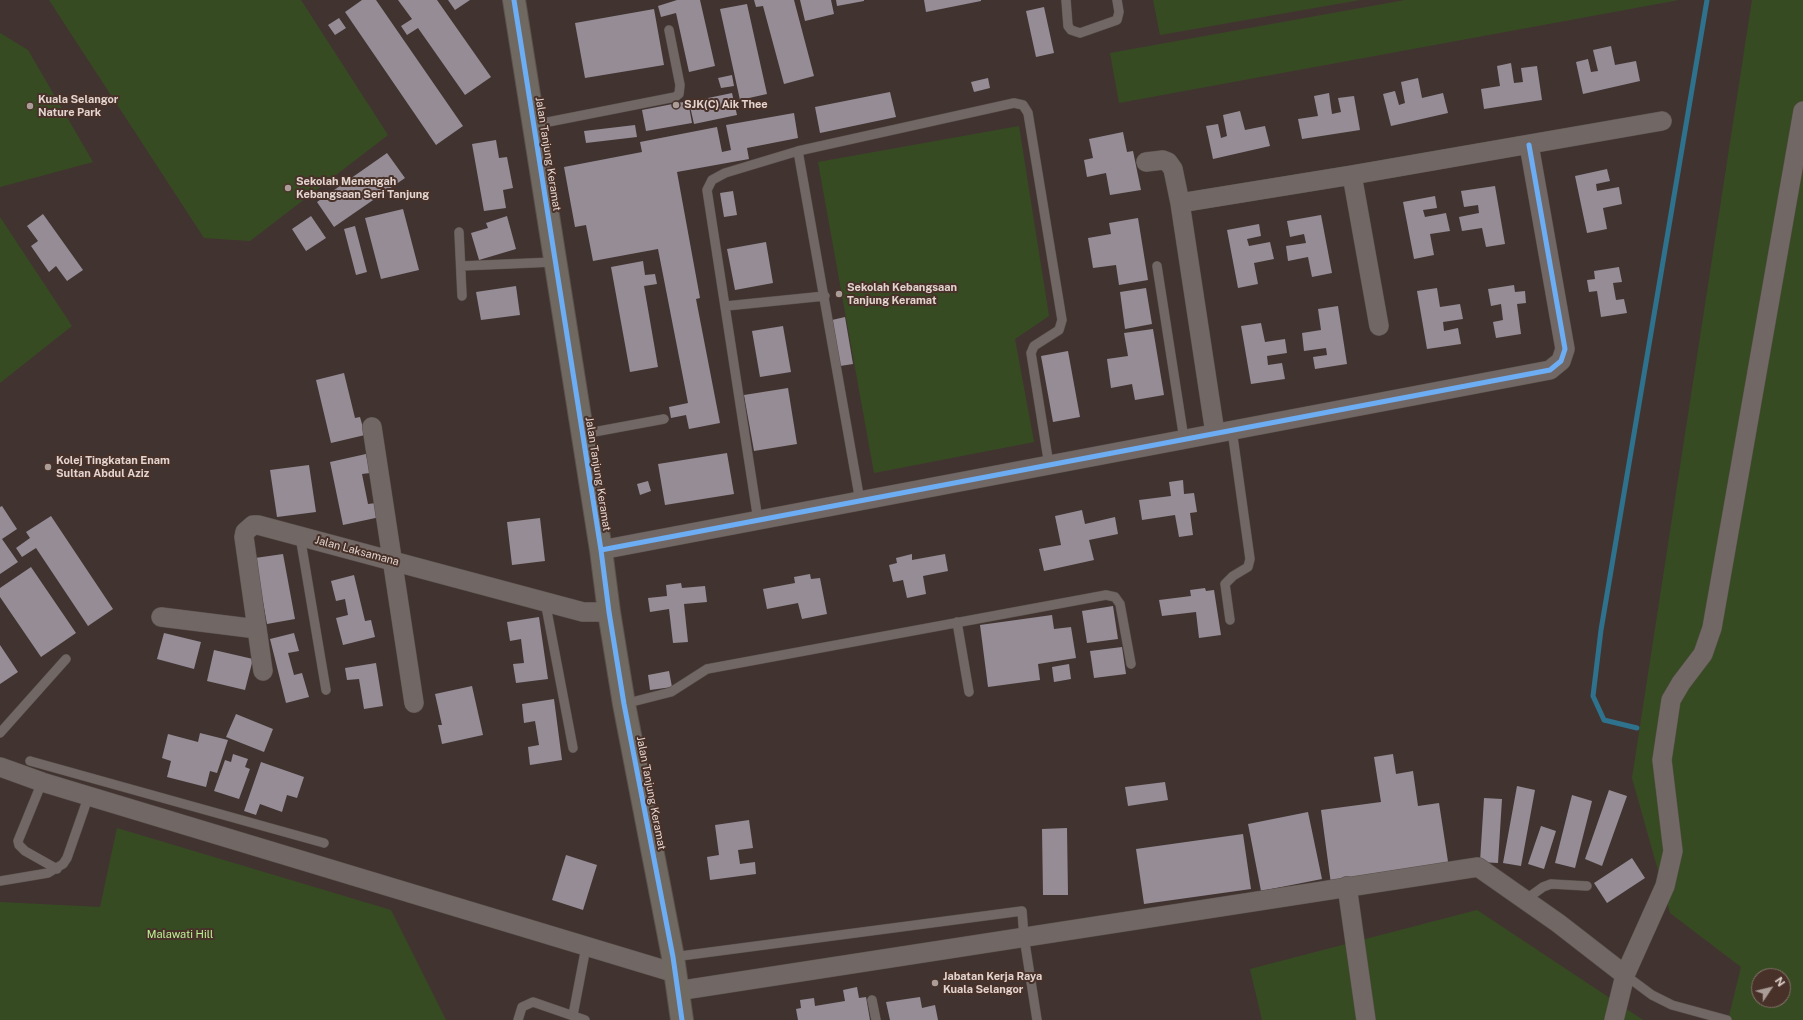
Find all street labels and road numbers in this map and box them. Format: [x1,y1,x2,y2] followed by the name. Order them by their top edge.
[532,96,564,212] street label: Jalan Tanjung Keramat
[582,416,614,532] street label: Jalan Tanjung Keramat
[313,533,401,569] street label: Jalan Laksamana
[634,735,668,851] street label: Jalan Tanjung Keramat

